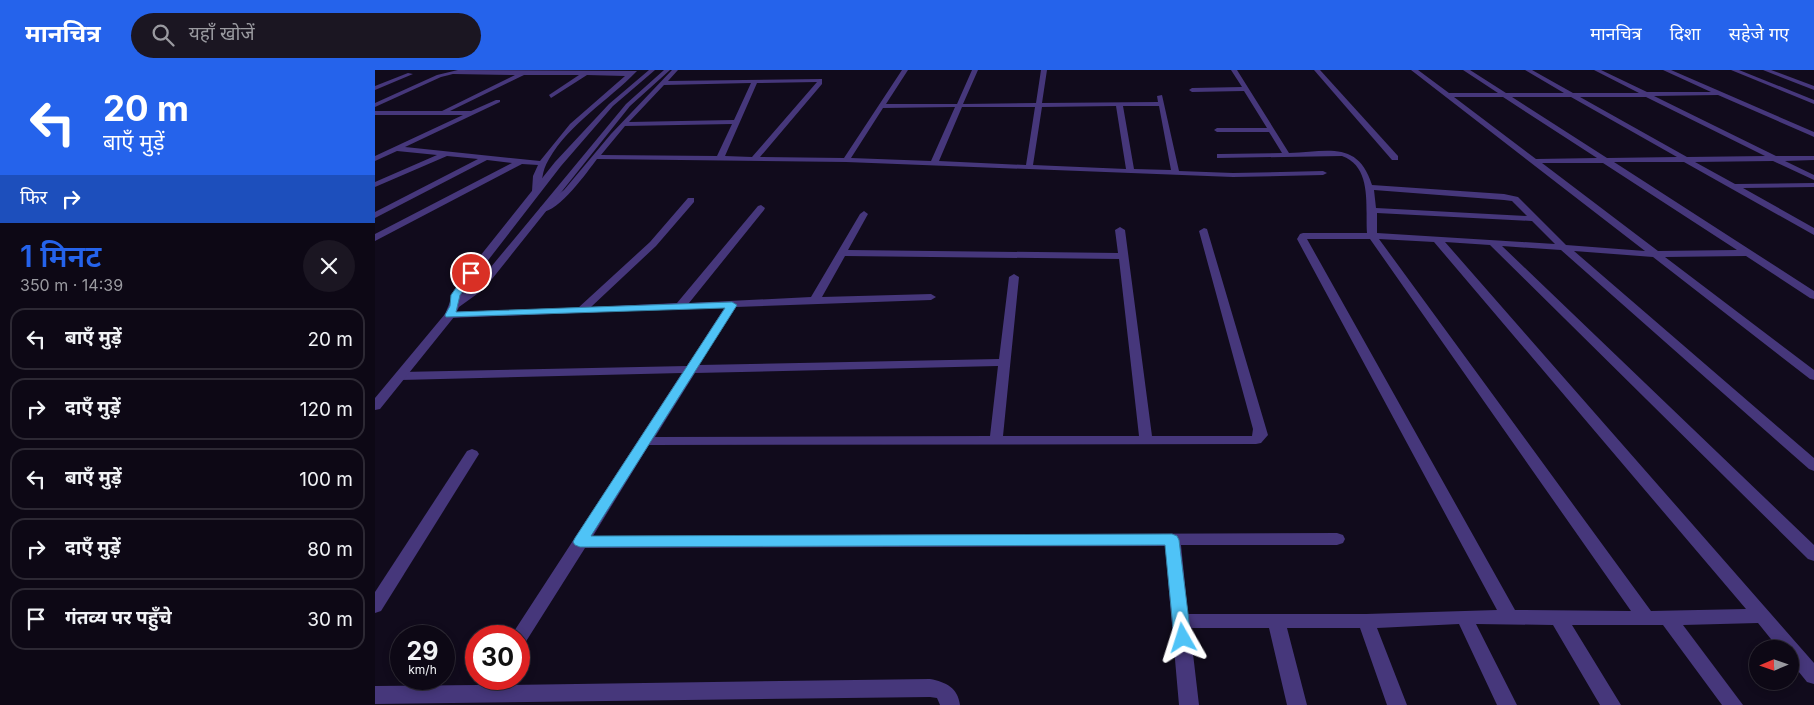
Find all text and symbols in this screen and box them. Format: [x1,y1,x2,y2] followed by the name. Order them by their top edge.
[131,13,481,58] search box
[25,19,101,48] text: मानचित्र
[149,21,177,49] icon: search
[189,22,255,45] text: यहाँ खोजें
[1590,23,1642,44] text: मानचित्र
[1670,23,1701,44] text: दिशा
[1729,23,1789,44] text: सहेजे गए
[103,87,189,129] text: 20 m
[20,90,85,155] icon: left
[103,129,165,155] text: बाएँ मुड़ें
[57,185,85,213] icon: right
[20,186,47,209] text: फिर
[20,238,101,274] text: 1 मिनट
[303,240,355,292] button: close
[450,252,492,294] pin
[457,259,485,287] icon: arrive
[20,275,123,295] text: 350 m · 14:39
[22,325,50,353] icon: left
[65,326,122,349] text: बाएँ मुड़ें
[307,328,353,351] text: 20 m
[22,395,50,423] icon: right
[65,396,121,419] text: दाएँ मुड़ें
[300,398,353,421] text: 120 m
[22,465,50,493] icon: left
[65,466,122,489] text: बाएँ मुड़ें
[299,468,353,491] text: 100 m
[22,535,50,563] icon: right
[65,536,121,559] text: दाएँ मुड़ें
[307,538,353,561] text: 80 m
[22,605,50,633] icon: arrive
[65,606,172,629] text: गंतव्य पर पहुँचे
[307,608,353,631] text: 30 m
[1156,611,1208,663] position arrow
[465,625,530,690] speed limit sign: 30
[407,636,438,666] text: 29
[1749,640,1799,690] north arrow
[1749,640,1799,690] map controls
[408,662,437,677] text: km/h

